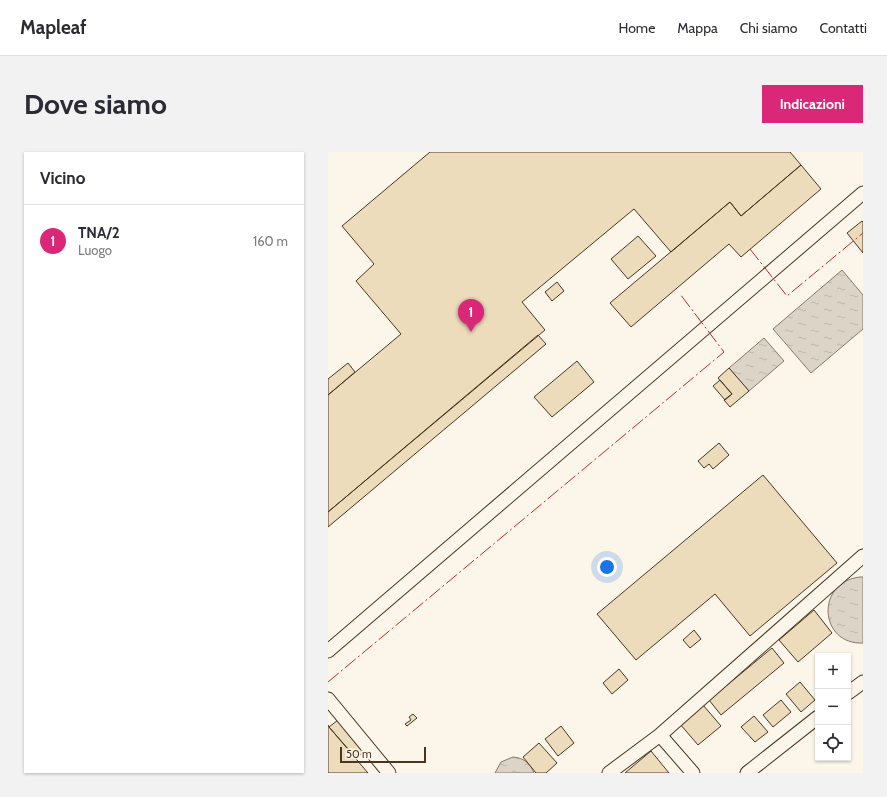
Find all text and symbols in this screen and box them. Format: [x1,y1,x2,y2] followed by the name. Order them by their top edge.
[20,16,87,39] text: Mapleaf
[618,19,655,37] text: Home
[677,19,718,37] text: Mappa
[740,19,797,37] text: Chi siamo
[819,19,867,37] text: Contatti
[762,85,863,123] button: Indicazioni
[24,87,167,121] text: Dove siamo
[40,168,85,188] text: Vicino
[78,224,120,242] text: TNA/2
[51,233,55,249] text: 1
[253,233,288,249] text: 160 m
[78,242,112,258] text: Luogo
[458,299,484,332] pin: 1
[597,557,617,577] your location
[815,653,851,761] map controls
[815,653,851,689] button: +
[815,689,851,725] button: −
[815,725,851,761] button: locate
[340,745,426,764] scale bar
[346,747,372,761] text: 50 m

